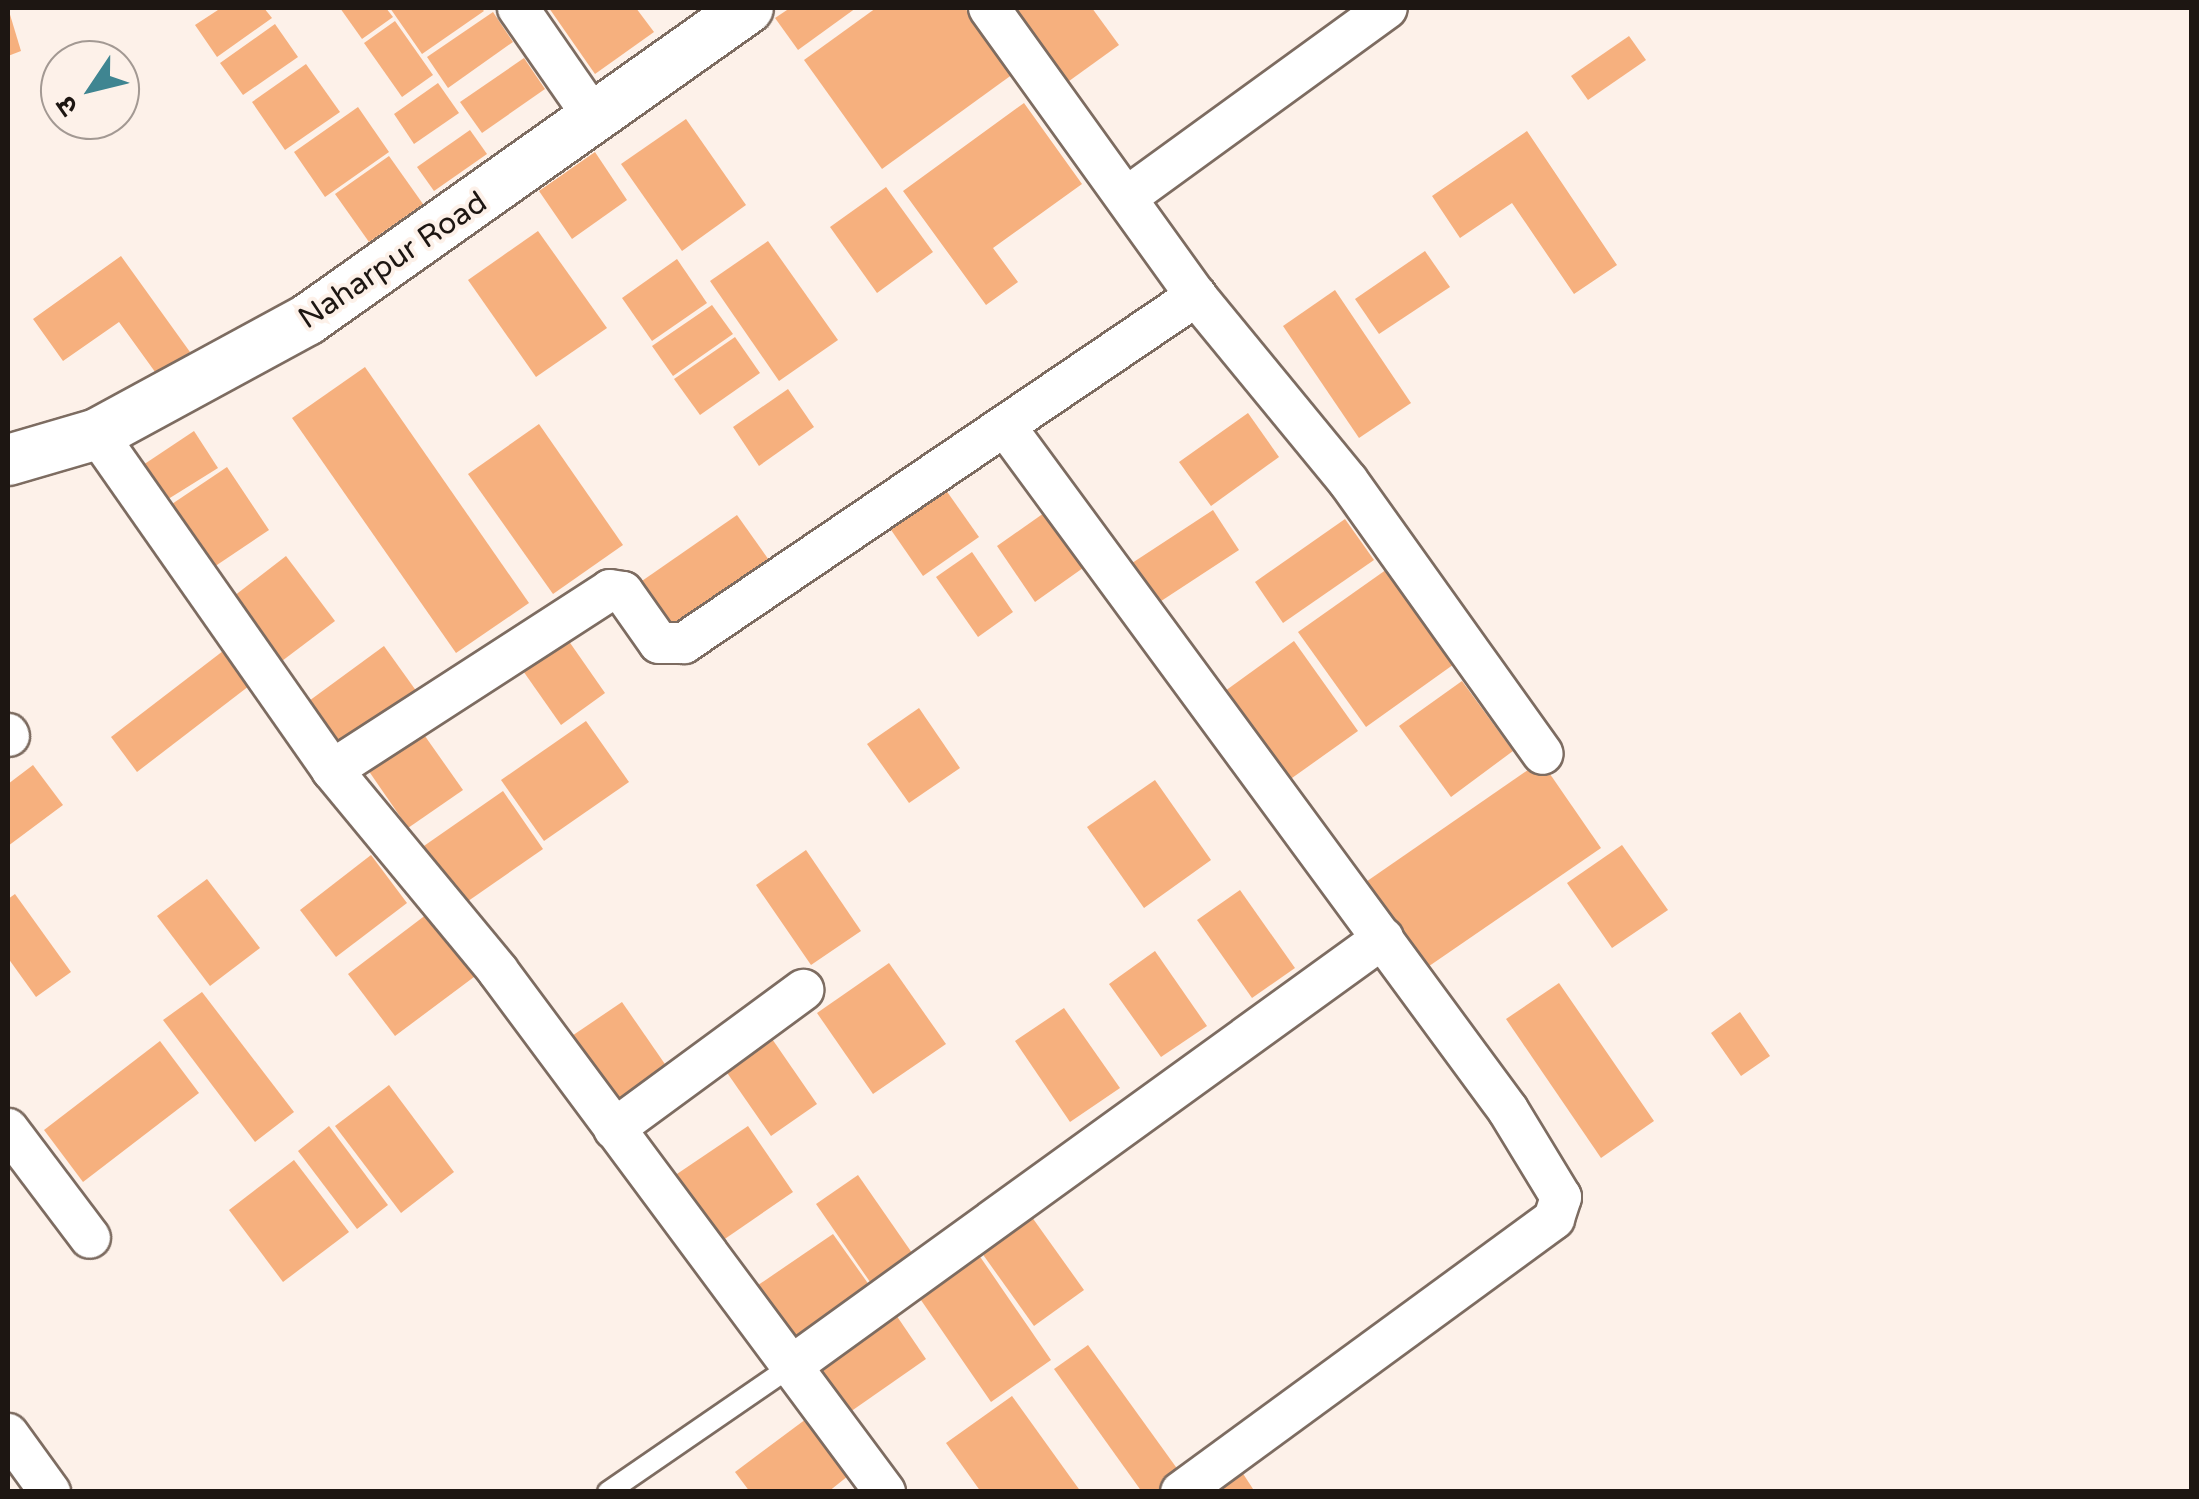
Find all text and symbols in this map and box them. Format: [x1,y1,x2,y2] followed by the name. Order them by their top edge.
[40,40,140,140] north arrow
[48,90,86,123] text: उ
[292,185,494,337] street label: Naharpur Road

